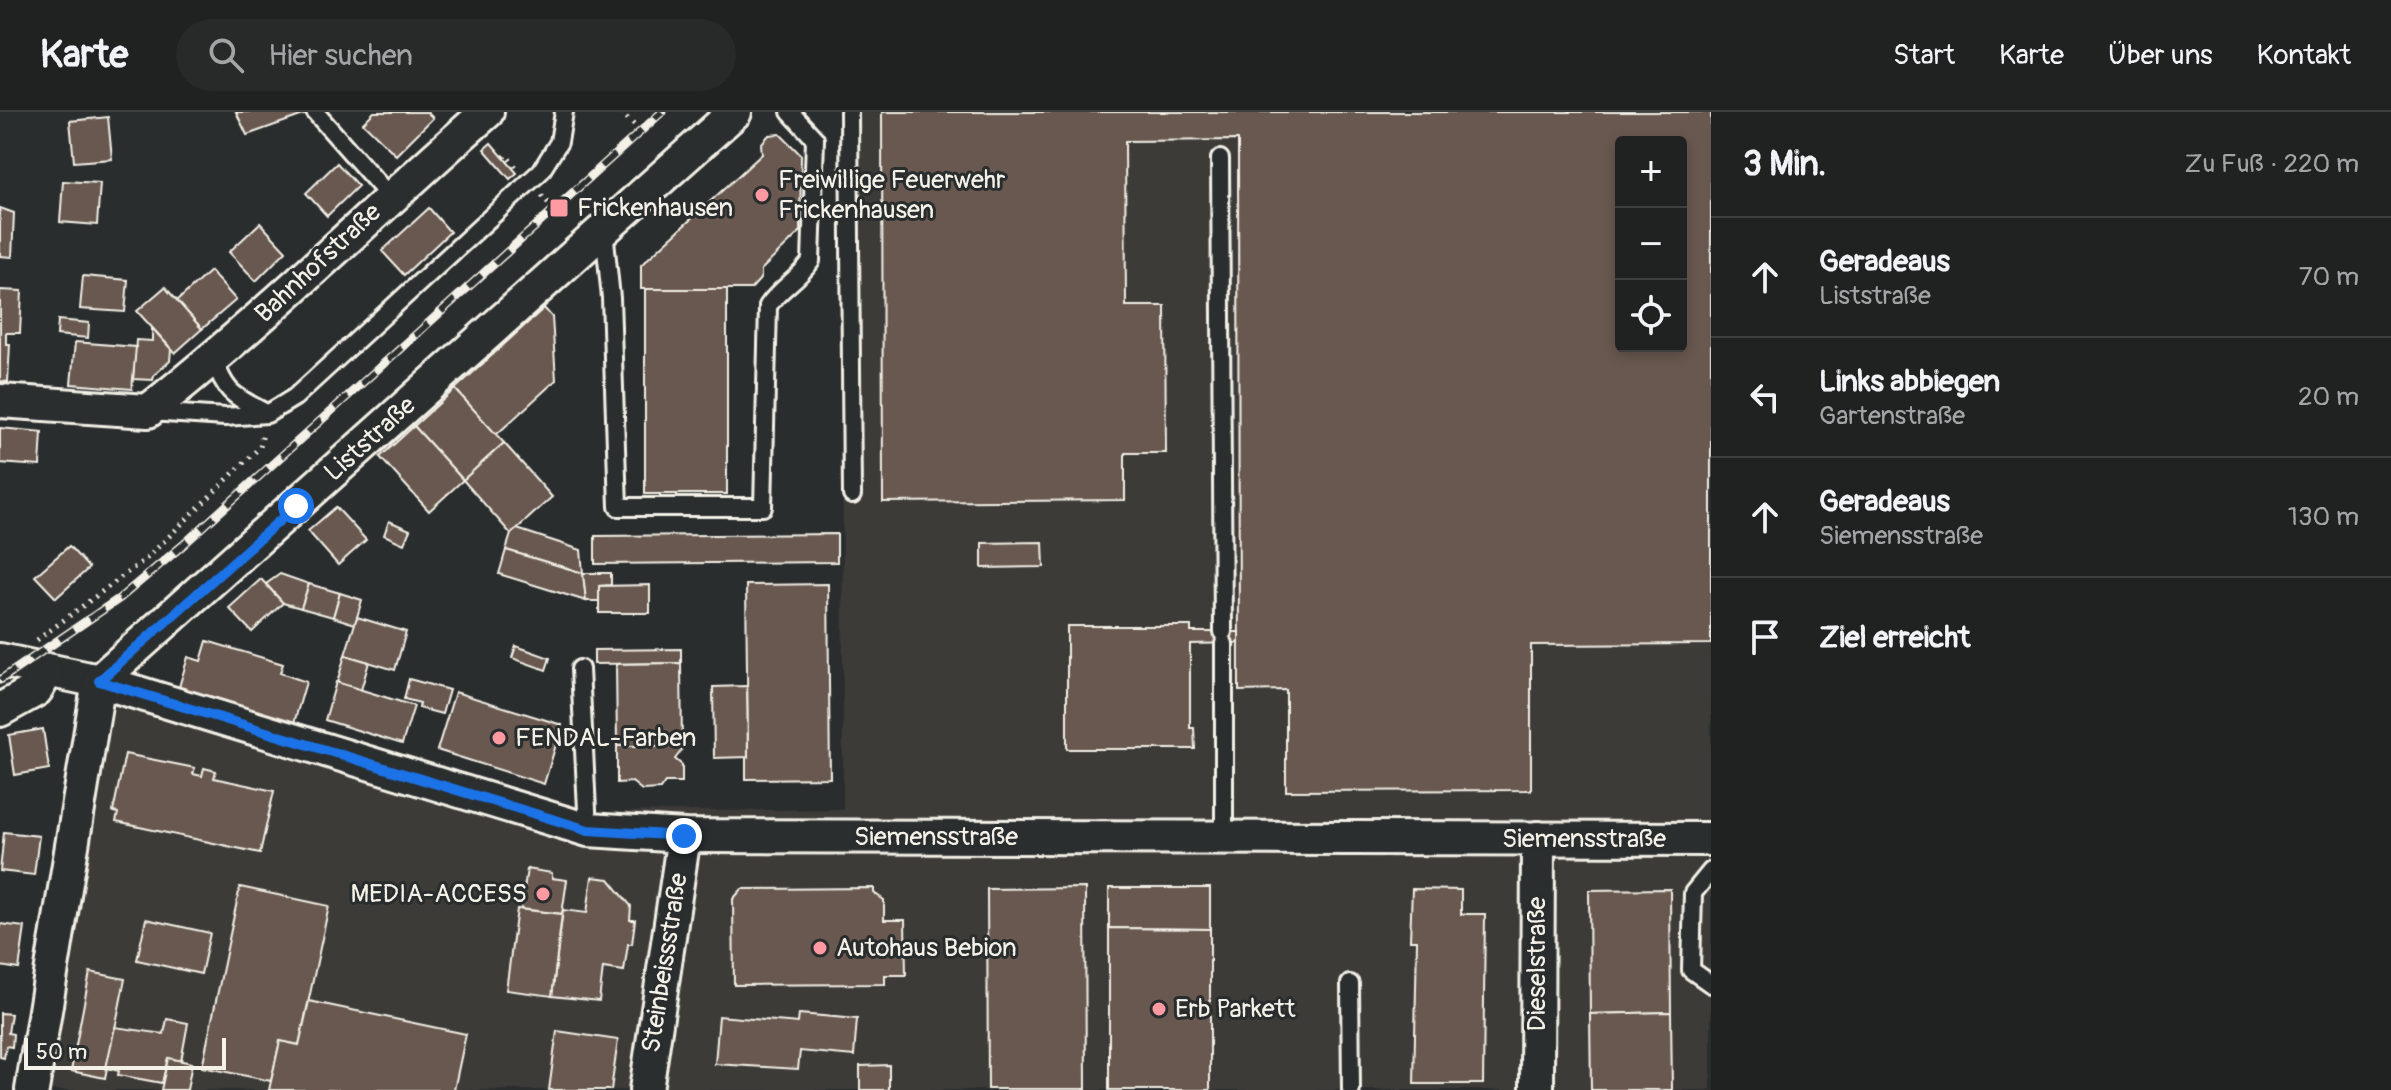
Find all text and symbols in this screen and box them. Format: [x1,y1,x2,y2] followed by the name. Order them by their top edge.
[176,19,736,91] search box
[40,31,128,79] text: Karte
[204,33,248,77] icon: search
[268,37,413,74] text: Hier suchen
[1893,38,1955,73] text: Start
[1999,38,2064,73] text: Karte
[2108,38,2213,73] text: Über uns
[2257,38,2351,73] text: Kontakt
[1615,136,1687,352] map controls
[1615,136,1687,208] button: +
[1743,143,1826,186] text: 3 Min.
[2184,148,2359,180] text: Zu Fuß · 220 m
[778,164,1006,226] place label: Freiwillige Feuerwehr Frickenhausen
[753,186,771,204] marker: Freiwillige Feuerwehr Frickenhausen
[577,192,733,224] place label: Frickenhausen
[248,196,388,330] street label: Bahnhofstraße
[548,197,570,219] marker: Frickenhausen
[1615,208,1687,280] button: −
[1819,243,1950,280] text: Geradeaus
[1743,255,1787,299] icon: ahead
[2299,261,2359,293] text: 70 m
[1615,280,1687,352] button: locate
[1819,280,1931,312] text: Liststraße
[1819,363,2000,400] text: Links abbiegen
[1743,375,1787,419] icon: left
[2298,381,2359,413] text: 20 m
[318,390,422,488] street label: Liststraße
[1819,400,1965,432] text: Gartenstraße
[1819,483,1950,520] text: Geradeaus
[278,488,314,524] route start
[1743,495,1787,539] icon: ahead
[2288,501,2359,533] text: 130 m
[1819,520,1983,552] text: Siemensstraße
[1743,615,1787,659] icon: arrive
[1819,619,1970,656] text: Ziel erreicht
[515,722,696,754] place label: FENDAL-Farben
[490,729,508,747] marker: FENDAL-Farben
[666,818,702,854] route end
[854,821,1018,853] street label: Siemensstraße
[1502,823,1666,855] street label: Siemensstraße
[635,871,695,1055] street label: Steinbeissstraße
[350,878,527,910] place label: MEDIA-ACCESS
[534,885,552,903] marker: MEDIA-ACCESS
[1521,896,1553,1031] street label: Dieselstraße
[836,932,1017,964] place label: Autohaus Bebion
[811,939,829,957] marker: Autohaus Bebion
[1175,993,1296,1025] place label: Erb Parkett
[1150,1000,1168,1018] marker: Erb Parkett
[24,1034,226,1070] scale bar
[36,1038,87,1066] text: 50 m

